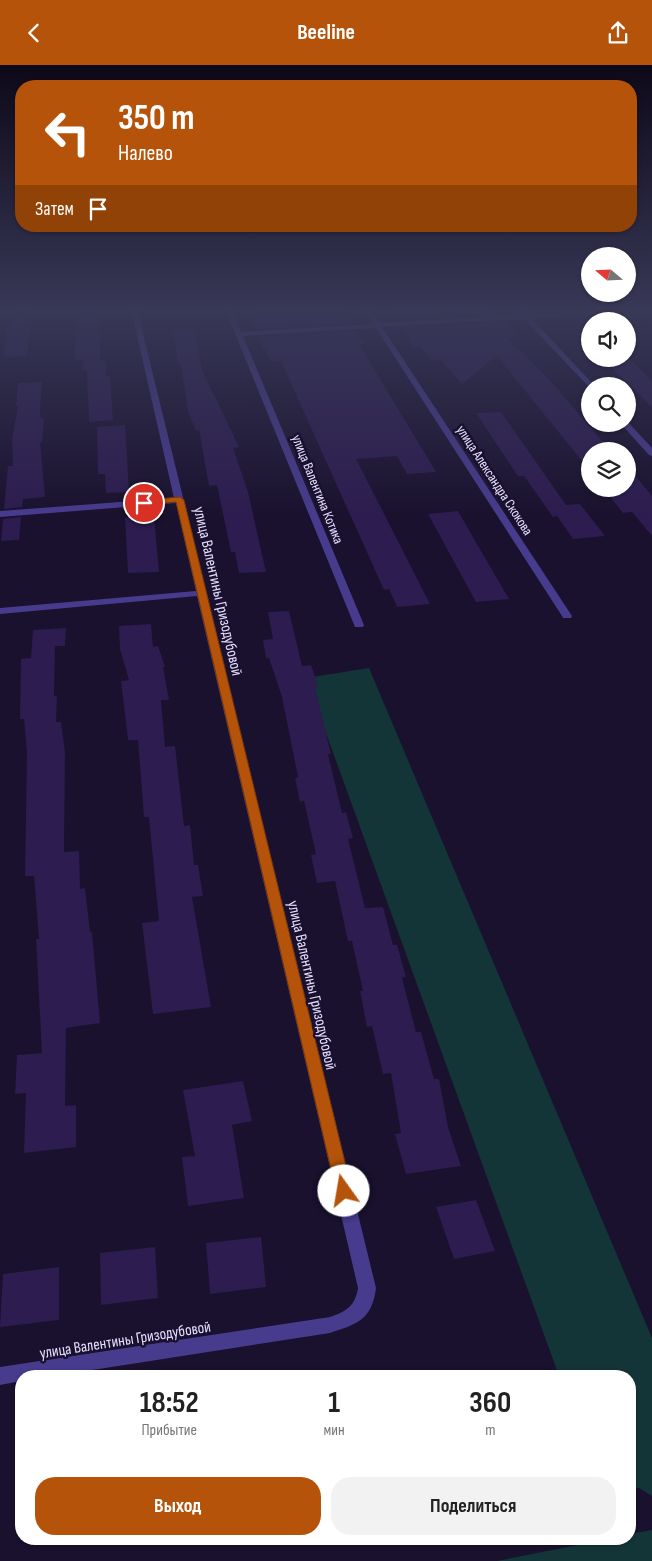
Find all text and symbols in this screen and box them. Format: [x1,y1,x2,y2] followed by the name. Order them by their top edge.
[20,19,48,47] icon: back
[297,19,355,46] text: Beeline
[604,19,632,47] icon: share
[118,97,194,140] text: 350 m
[35,100,100,165] icon: left
[118,140,173,167] text: Налево
[84,195,112,223] icon: arrive
[35,198,74,221] text: Затем
[581,247,636,303] north arrow
[581,247,636,497] map controls
[581,312,636,367] button: sound
[581,377,636,432] button: search
[453,422,536,538] street label: улица Александра Скокова
[288,432,347,546] street label: улица Валентина Котика
[581,442,636,497] button: layers
[123,482,165,524] pin
[130,489,158,517] icon: arrive
[189,505,246,678] street label: улица Валентины Гризодубовой
[283,899,340,1072] street label: улица Валентины Гризодубовой
[317,1164,369,1216] position arrow
[38,1318,212,1363] street label: улица Валентины Гризодубовой
[140,1385,199,1421] text: 18:52
[328,1385,340,1421] text: 1
[469,1385,511,1421] text: 360
[141,1421,197,1440] text: Прибытие
[323,1421,345,1440] text: мин
[485,1421,495,1440] text: m
[35,1477,321,1535] button: Выход
[331,1477,616,1535] button: Поделиться

